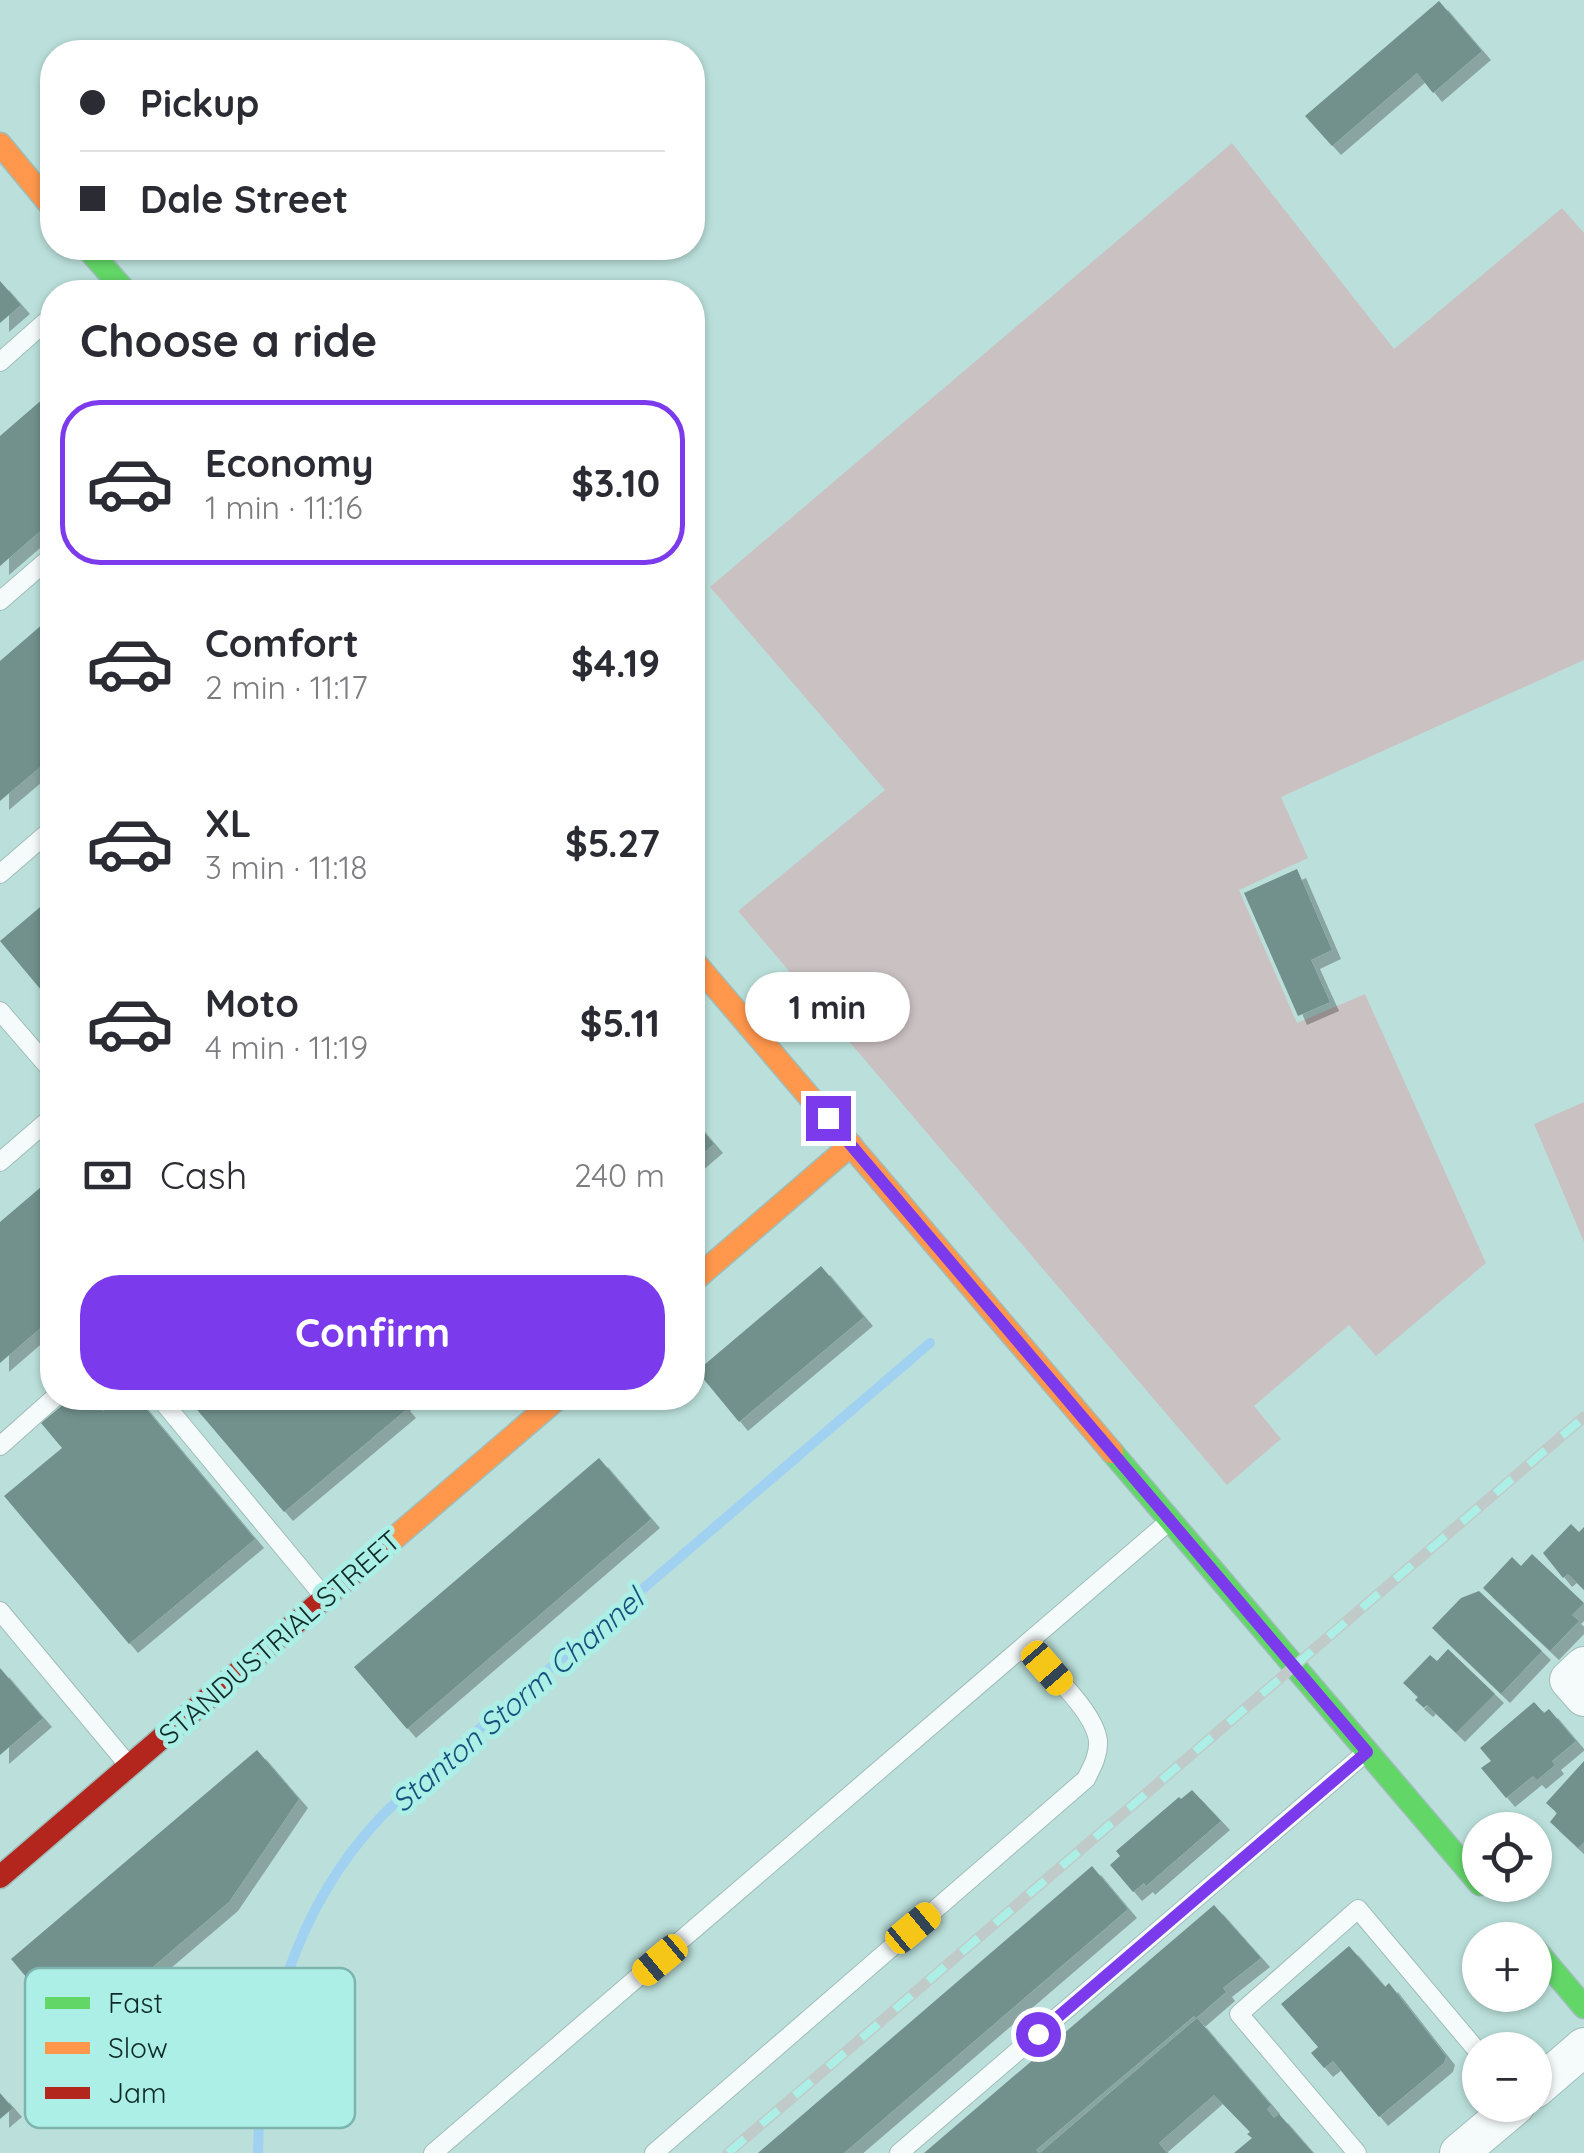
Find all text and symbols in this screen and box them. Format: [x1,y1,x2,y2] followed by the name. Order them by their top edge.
[140,79,259,127] text: Pickup
[140,175,348,223] text: Dale Street
[80,312,377,368] text: Choose a ride
[85,438,175,528] icon: car
[205,439,374,487] text: Economy
[571,459,660,507] text: $3.10
[205,487,363,527] text: 1 min · 11:16
[85,618,175,708] icon: car
[205,619,359,667] text: Comfort
[571,639,660,687] text: $4.19
[205,667,368,707] text: 2 min · 11:17
[85,798,175,888] icon: car
[205,799,251,847] text: XL
[565,819,660,867] text: $5.27
[205,847,368,887] text: 3 min · 11:18
[746,973,910,1043] callout: 1 min
[85,978,175,1068] icon: car
[205,979,299,1027] text: Moto
[789,987,866,1027] text: 1 min
[580,999,660,1047] text: $5.11
[205,1027,368,1067] text: 4 min · 11:19
[806,1096,851,1141] route end
[80,1148,135,1203] icon: cash
[160,1151,247,1199] text: Cash
[574,1155,665,1195] text: 240 m
[80,1275,665,1390] button: Confirm
[151,1523,407,1751] street label: STANDUSTRIAL STREET
[383,1578,653,1820] water label: Stanton Storm Channel
[1016,1636,1078,1700] car
[1462,1812,1552,2122] map controls
[1462,1812,1552,1902] button: locate
[880,1897,946,1959] car
[1462,1922,1552,2012] button: +
[627,1929,693,1991] car
[25,1968,355,2128] legend
[108,1985,163,2020] text: Fast
[1016,2012,1061,2057] route start
[108,2030,168,2065] text: Slow
[1462,2032,1552,2122] button: −
[108,2075,167,2110] text: Jam

